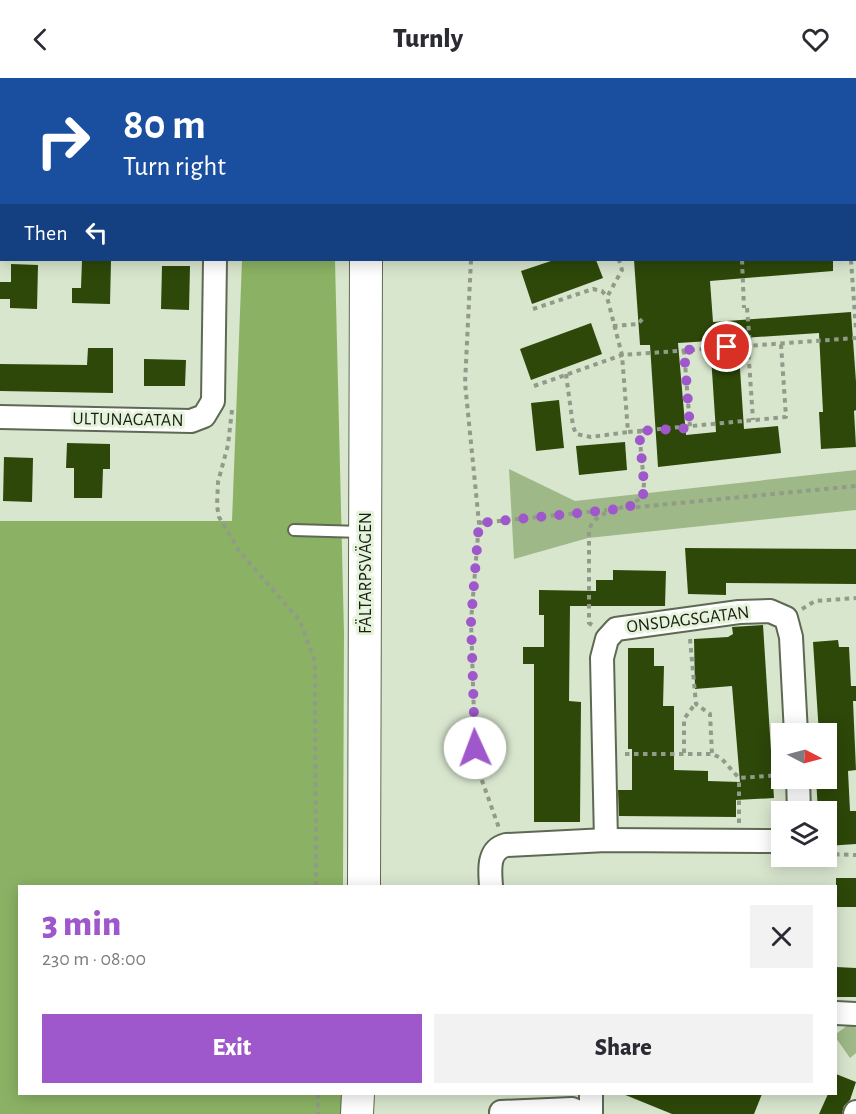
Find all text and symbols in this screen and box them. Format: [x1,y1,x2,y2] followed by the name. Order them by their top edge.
[24,23,57,56] icon: back
[799,23,832,56] icon: heart
[393,25,463,52] text: Turnly
[24,102,102,180] icon: right
[123,104,206,146] text: 80 m
[123,153,226,180] text: Turn right
[80,216,113,249] icon: left
[24,222,68,244] text: Then
[701,321,752,372] pin
[710,330,743,363] icon: arrive
[72,410,184,430] street label: ULTUNAGATAN
[355,512,375,634] street label: FÄLTARPSVÄGEN
[625,604,751,636] street label: ONSDAGSGATAN
[443,716,507,780] position arrow
[771,723,837,789] north arrow
[771,723,837,867] map controls
[771,801,837,867] button: layers
[750,905,813,968] button: close
[42,906,121,942] text: 3 min
[42,949,146,969] text: 230 m · 08:00
[42,1014,422,1083] button: Exit
[434,1014,813,1083] button: Share

